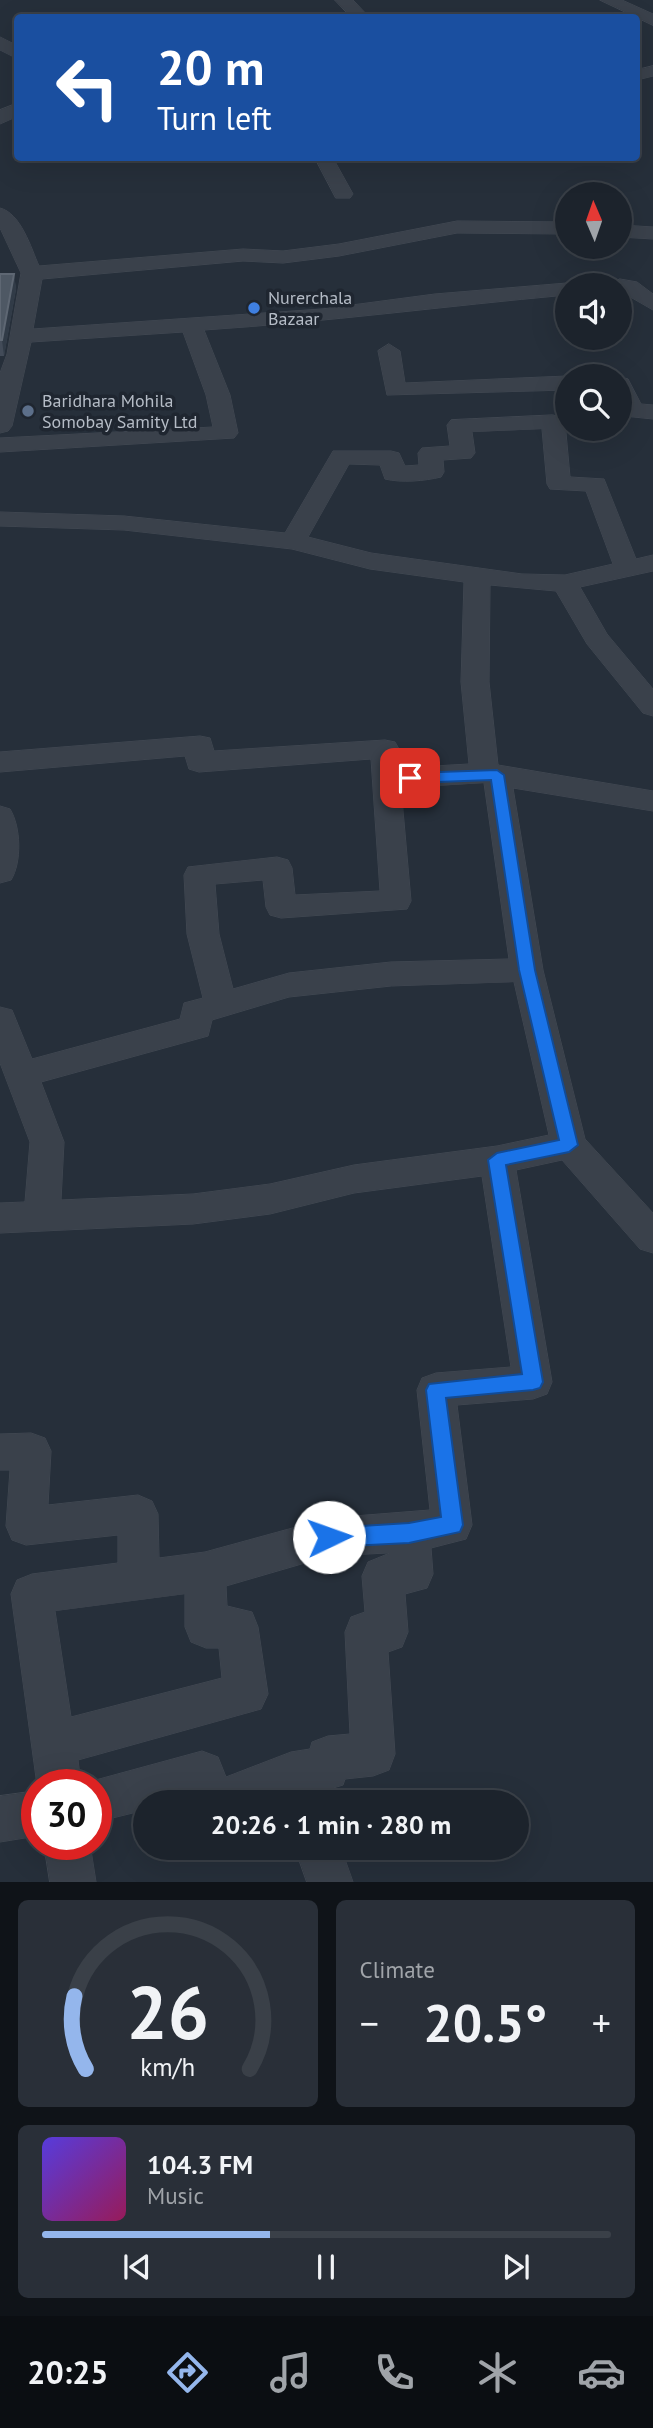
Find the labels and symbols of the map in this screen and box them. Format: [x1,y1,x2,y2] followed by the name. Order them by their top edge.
[555,182,632,259] north arrow
[268,286,352,330] place label: Nurerchala Bazaar
[246,300,262,316] marker: Nurerchala Bazaar
[42,389,198,433] place label: Baridhara Mohila Somobay Samity Ltd
[20,403,36,419] marker: Baridhara Mohila Somobay Samity Ltd
[380,748,440,808] pin
[292,1500,366,1574] position arrow
[21,1769,112,1860] speed limit sign: 30

